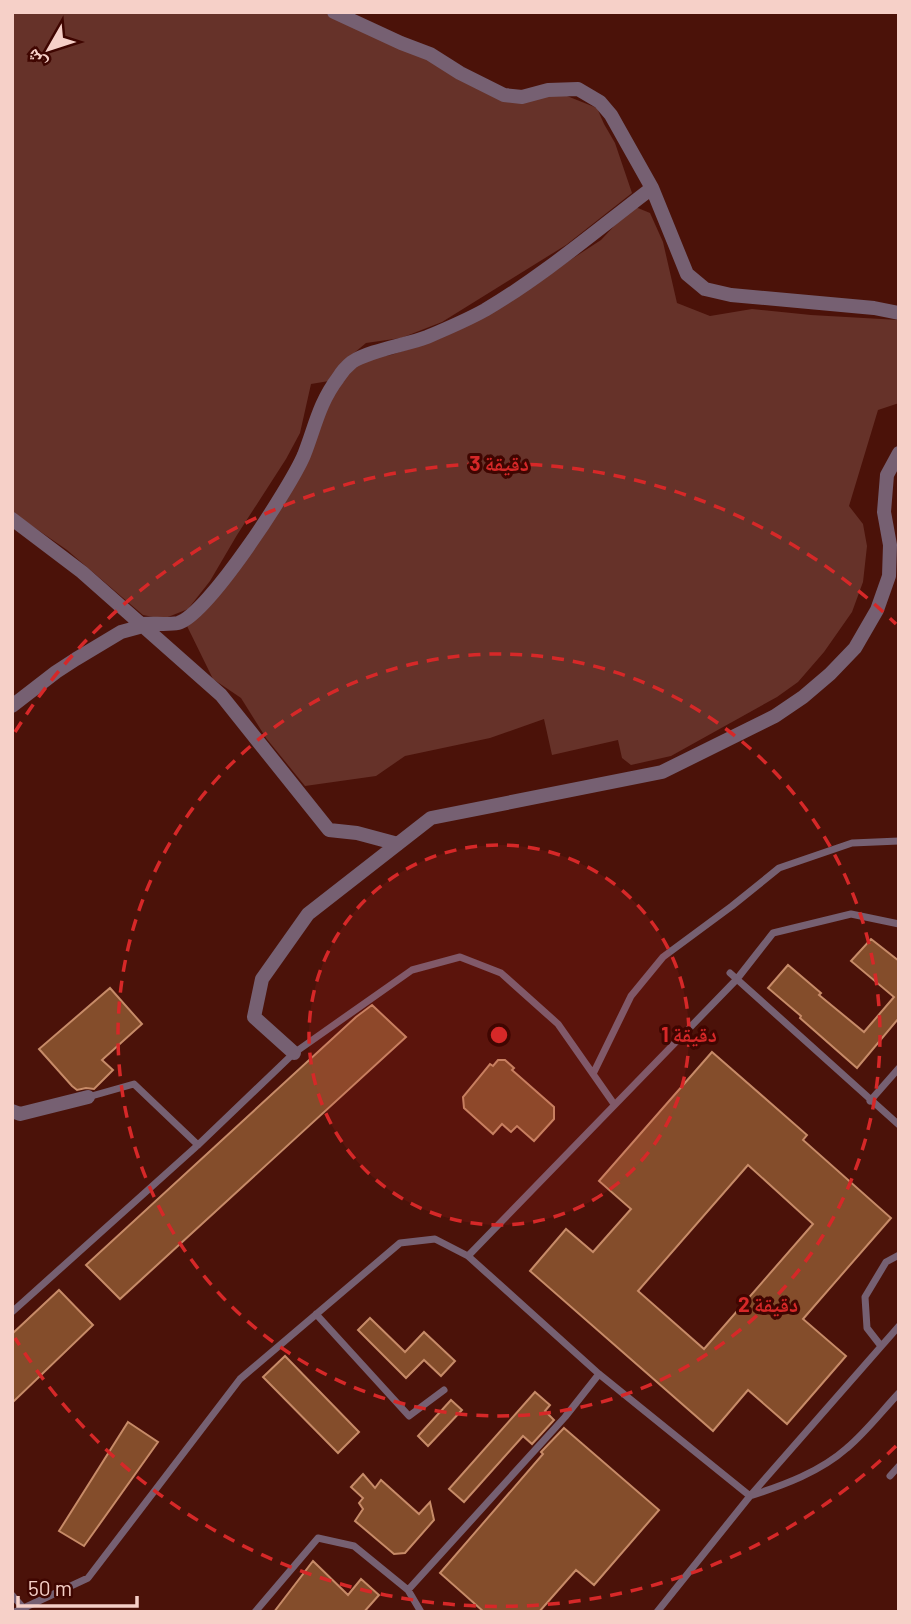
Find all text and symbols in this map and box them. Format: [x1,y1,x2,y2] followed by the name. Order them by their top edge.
[14,14,84,84] north arrow
[20,44,51,75] text: ش
[469,450,529,476] text: 3 دقيقة
[661,1021,717,1047] text: 1 دقيقة
[487,1023,511,1047] centre of rings
[738,1291,798,1317] text: 2 دقيقة
[18,1564,136,1608] scale bar
[28,1575,72,1600] text: 50 m

